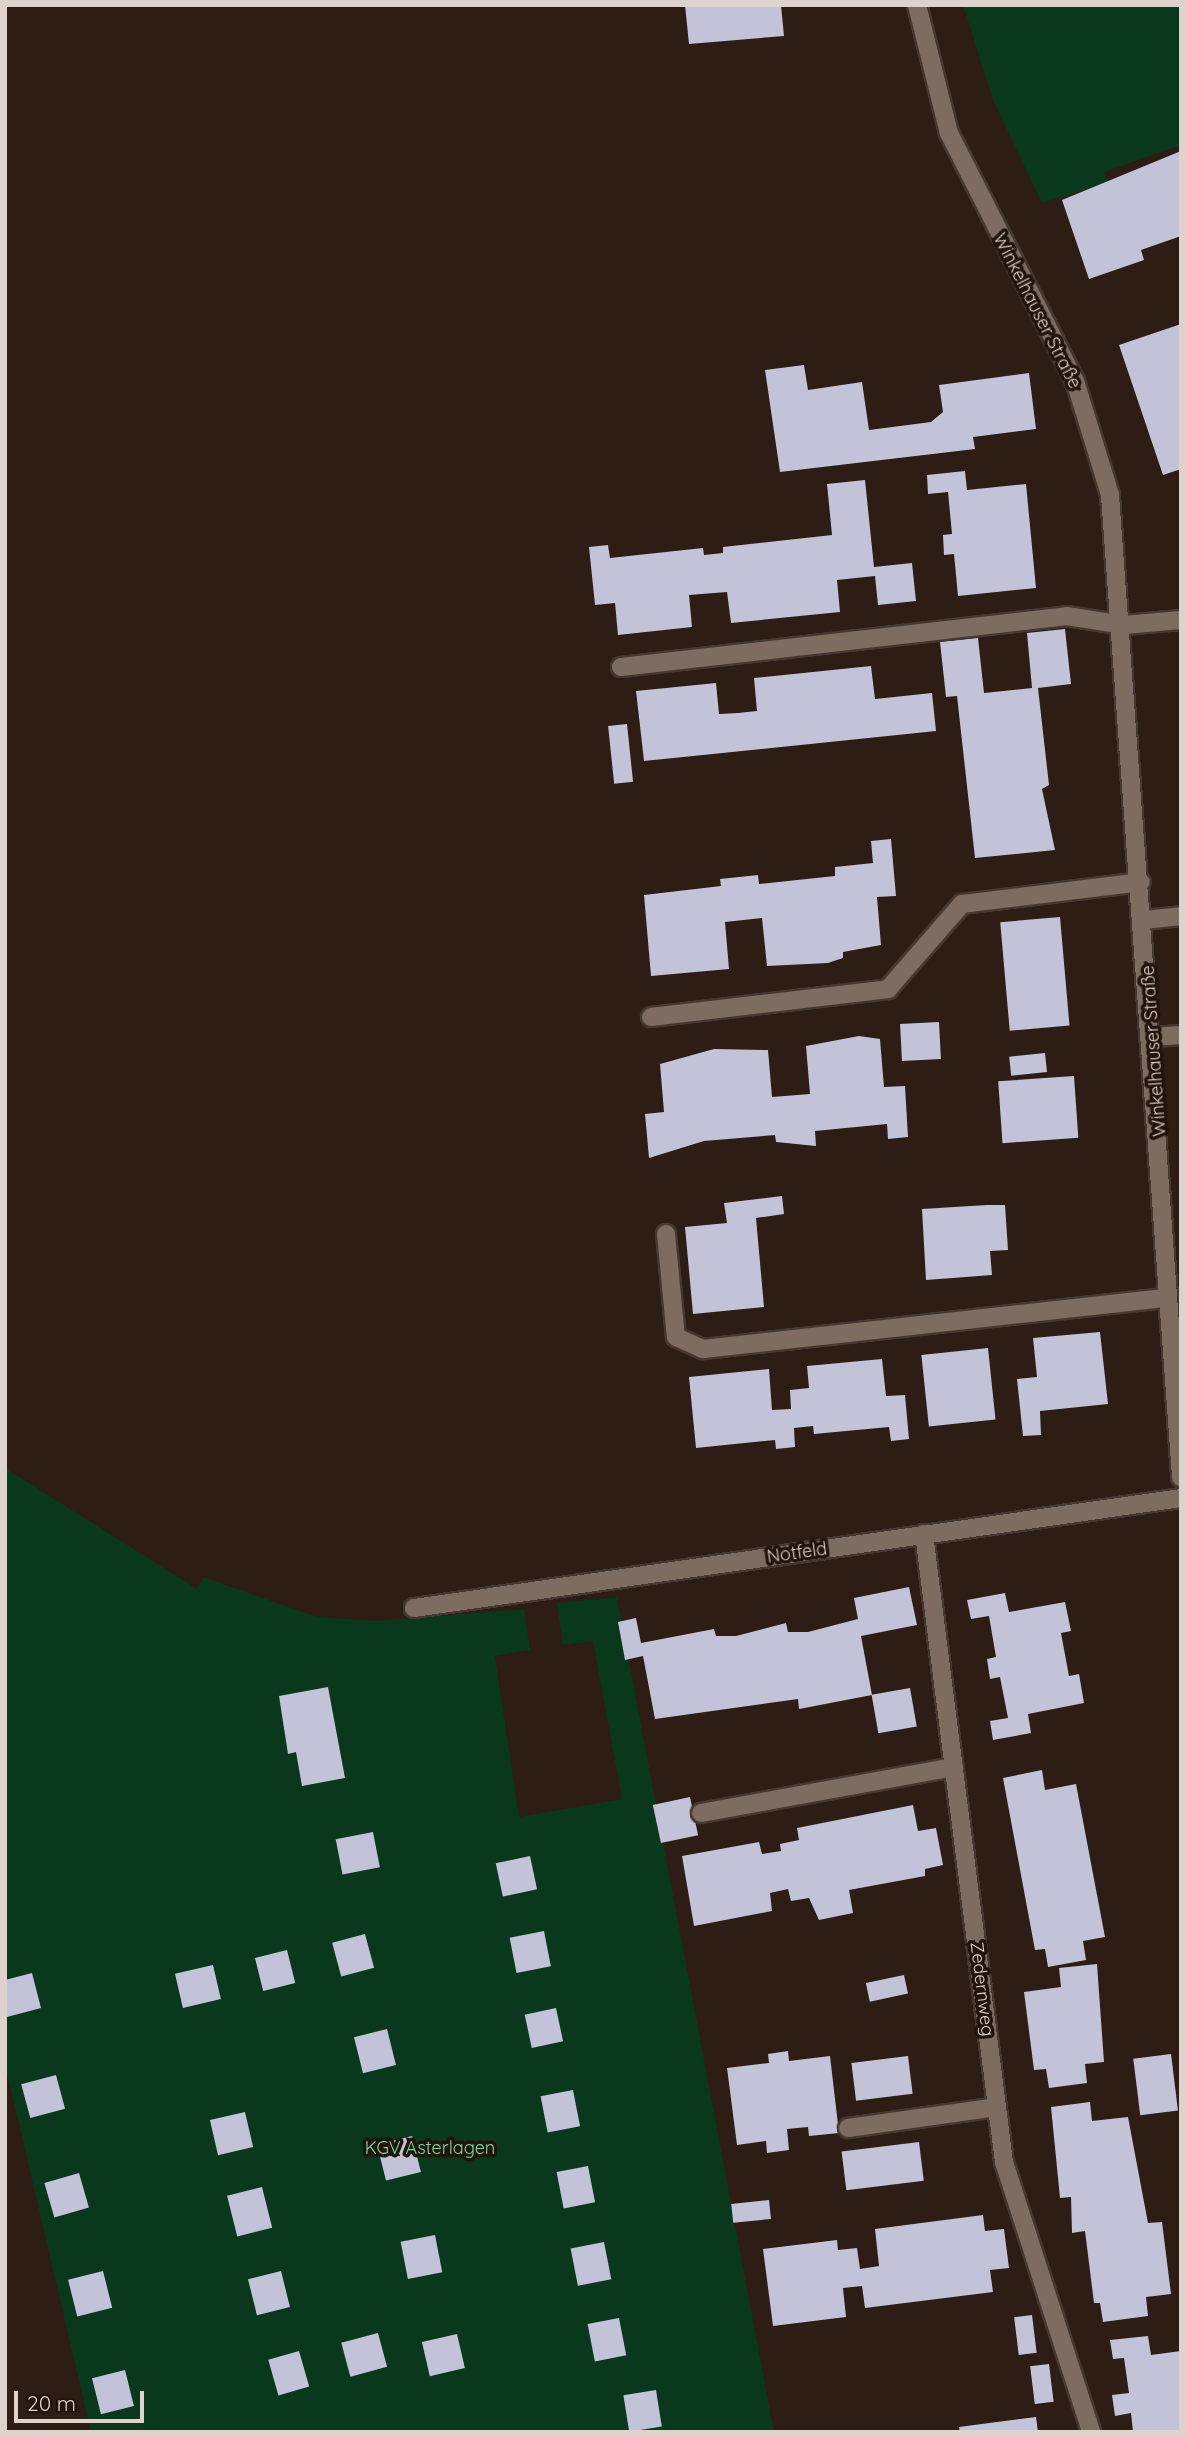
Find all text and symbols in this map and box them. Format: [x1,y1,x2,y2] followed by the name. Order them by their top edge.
[988,230,1086,392] street label: Winkelhauser Straße
[1137,965,1171,1137] street label: Winkelhauser Straße
[766,1538,828,1568] street label: Notfeld
[965,1941,999,2037] street label: Zedernweg
[365,2137,495,2159] park label: KGV Asterlagen
[18,2378,147,2422] scale bar
[27,2390,76,2416] text: 20 m

